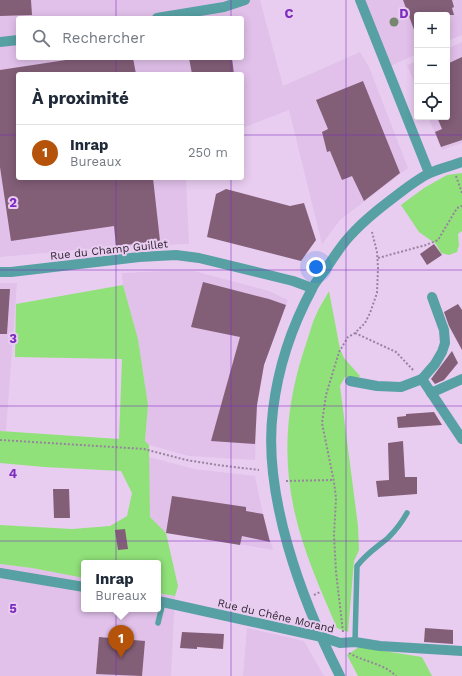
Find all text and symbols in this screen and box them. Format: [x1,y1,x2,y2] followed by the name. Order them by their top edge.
[285,6,294,21] text: C
[399,6,409,21] text: D
[414,12,450,120] map controls
[414,12,450,48] button: +
[16,16,244,60] search box
[30,27,52,49] icon: search
[62,29,145,47] text: Rechercher
[414,48,450,84] button: −
[414,84,450,120] button: locate
[32,88,129,108] text: À proximité
[70,136,109,154] text: Inrap
[42,145,48,160] text: 1
[188,145,228,160] text: 250 m
[70,154,121,169] text: Bureaux
[9,195,17,210] text: 2
[49,237,169,263] street label: Rue du Champ Guillet
[306,257,326,277] your location
[9,331,17,346] text: 3
[9,466,18,481] text: 4
[81,560,161,612] popup
[95,570,134,588] text: Inrap
[95,588,147,603] text: Bureaux
[216,596,336,636] street label: Rue du Chêne Morand
[9,601,17,616] text: 5
[108,625,134,658] pin: 1

